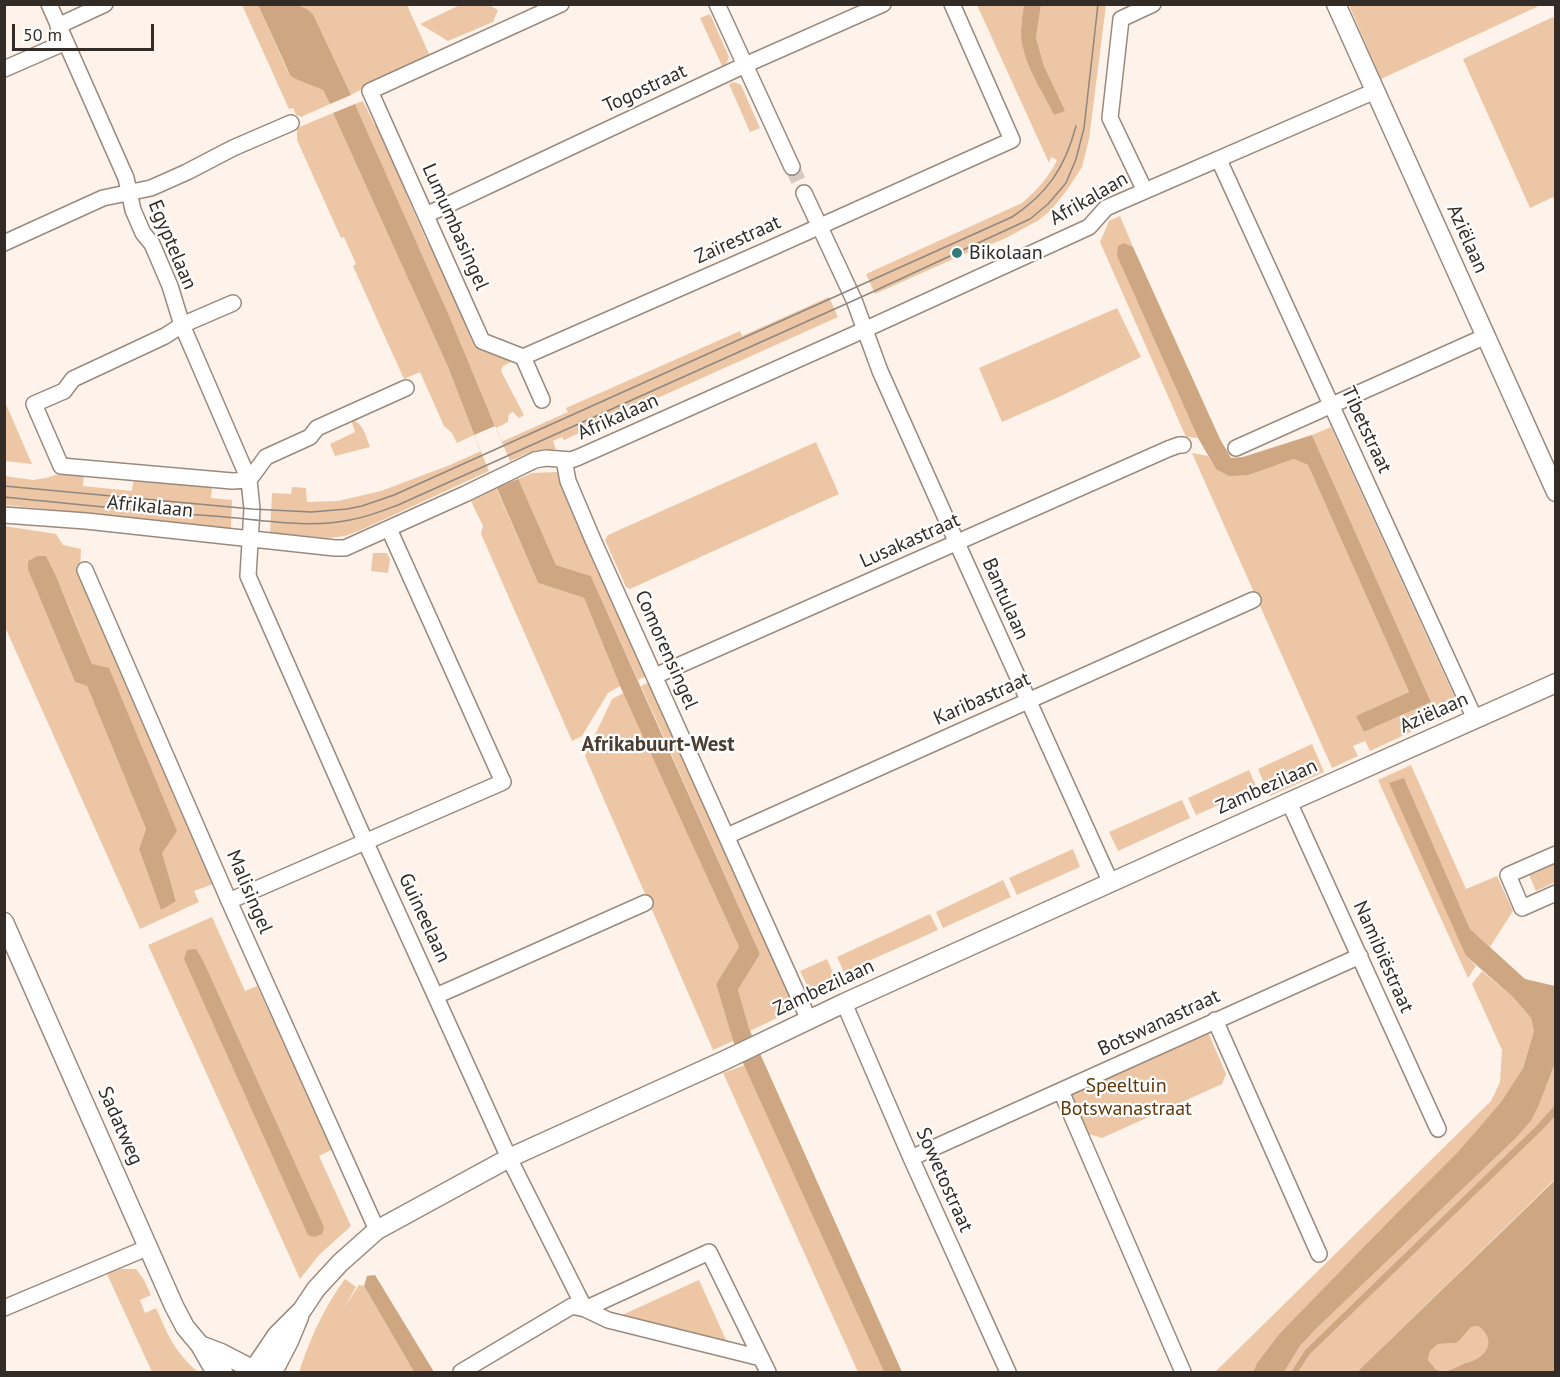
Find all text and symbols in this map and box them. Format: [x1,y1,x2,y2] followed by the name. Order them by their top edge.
[15,12,158,50] scale bar
[23,23,62,46] text: 50 m
[599,59,691,119] street label: Togostraat
[416,160,494,294] street label: Lumumbasingel
[1046,167,1132,231] street label: Afrikalaan
[142,197,202,293] street label: Egyptelaan
[1441,201,1493,277] street label: Aziëlaan
[691,210,785,270] street label: Zaïrestraat
[969,241,1043,265] place label: Bikolaan
[950,246,964,260] marker: Bikolaan
[1336,383,1396,477] street label: Tibetstraat
[574,388,662,446] street label: Afrikalaan
[106,491,194,523] street label: Afrikalaan
[856,508,964,574] street label: Lusakastraat
[976,555,1034,643] street label: Bantulaan
[629,587,703,713] street label: Comorensingel
[930,667,1034,731] street label: Karibastraat
[1396,687,1472,739] street label: Aziëlaan
[581,732,735,758] district label: Afrikabuurt-West
[1213,754,1321,820] street label: Zambezilaan
[221,847,277,937] street label: Malisingel
[393,869,455,967] street label: Guineelaan
[1348,897,1418,1017] street label: Namibiëstraat
[770,954,878,1022] street label: Zambezilaan
[1094,984,1224,1062] street label: Botswanastraat
[1060,1074,1192,1121] park label: Speeltuin Botswanastraat
[92,1083,148,1169] street label: Sadatweg
[910,1124,978,1236] street label: Sowetostraat

